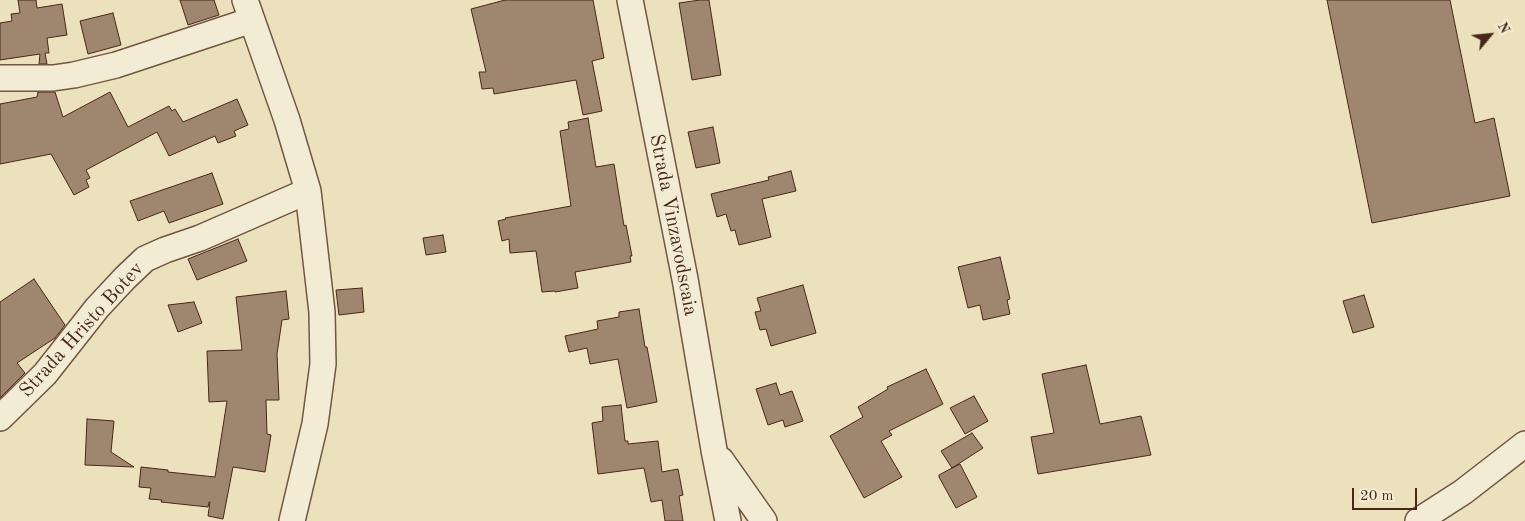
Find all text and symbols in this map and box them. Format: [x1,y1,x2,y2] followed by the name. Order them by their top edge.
[1465,10,1515,60] north arrow
[1495,20,1512,36] text: N
[644,132,702,318] street label: Strada Vinzavodscaia
[15,257,149,403] street label: Strada Hristo Botev
[1355,478,1420,510] scale bar
[1360,489,1394,504] text: 20 m

